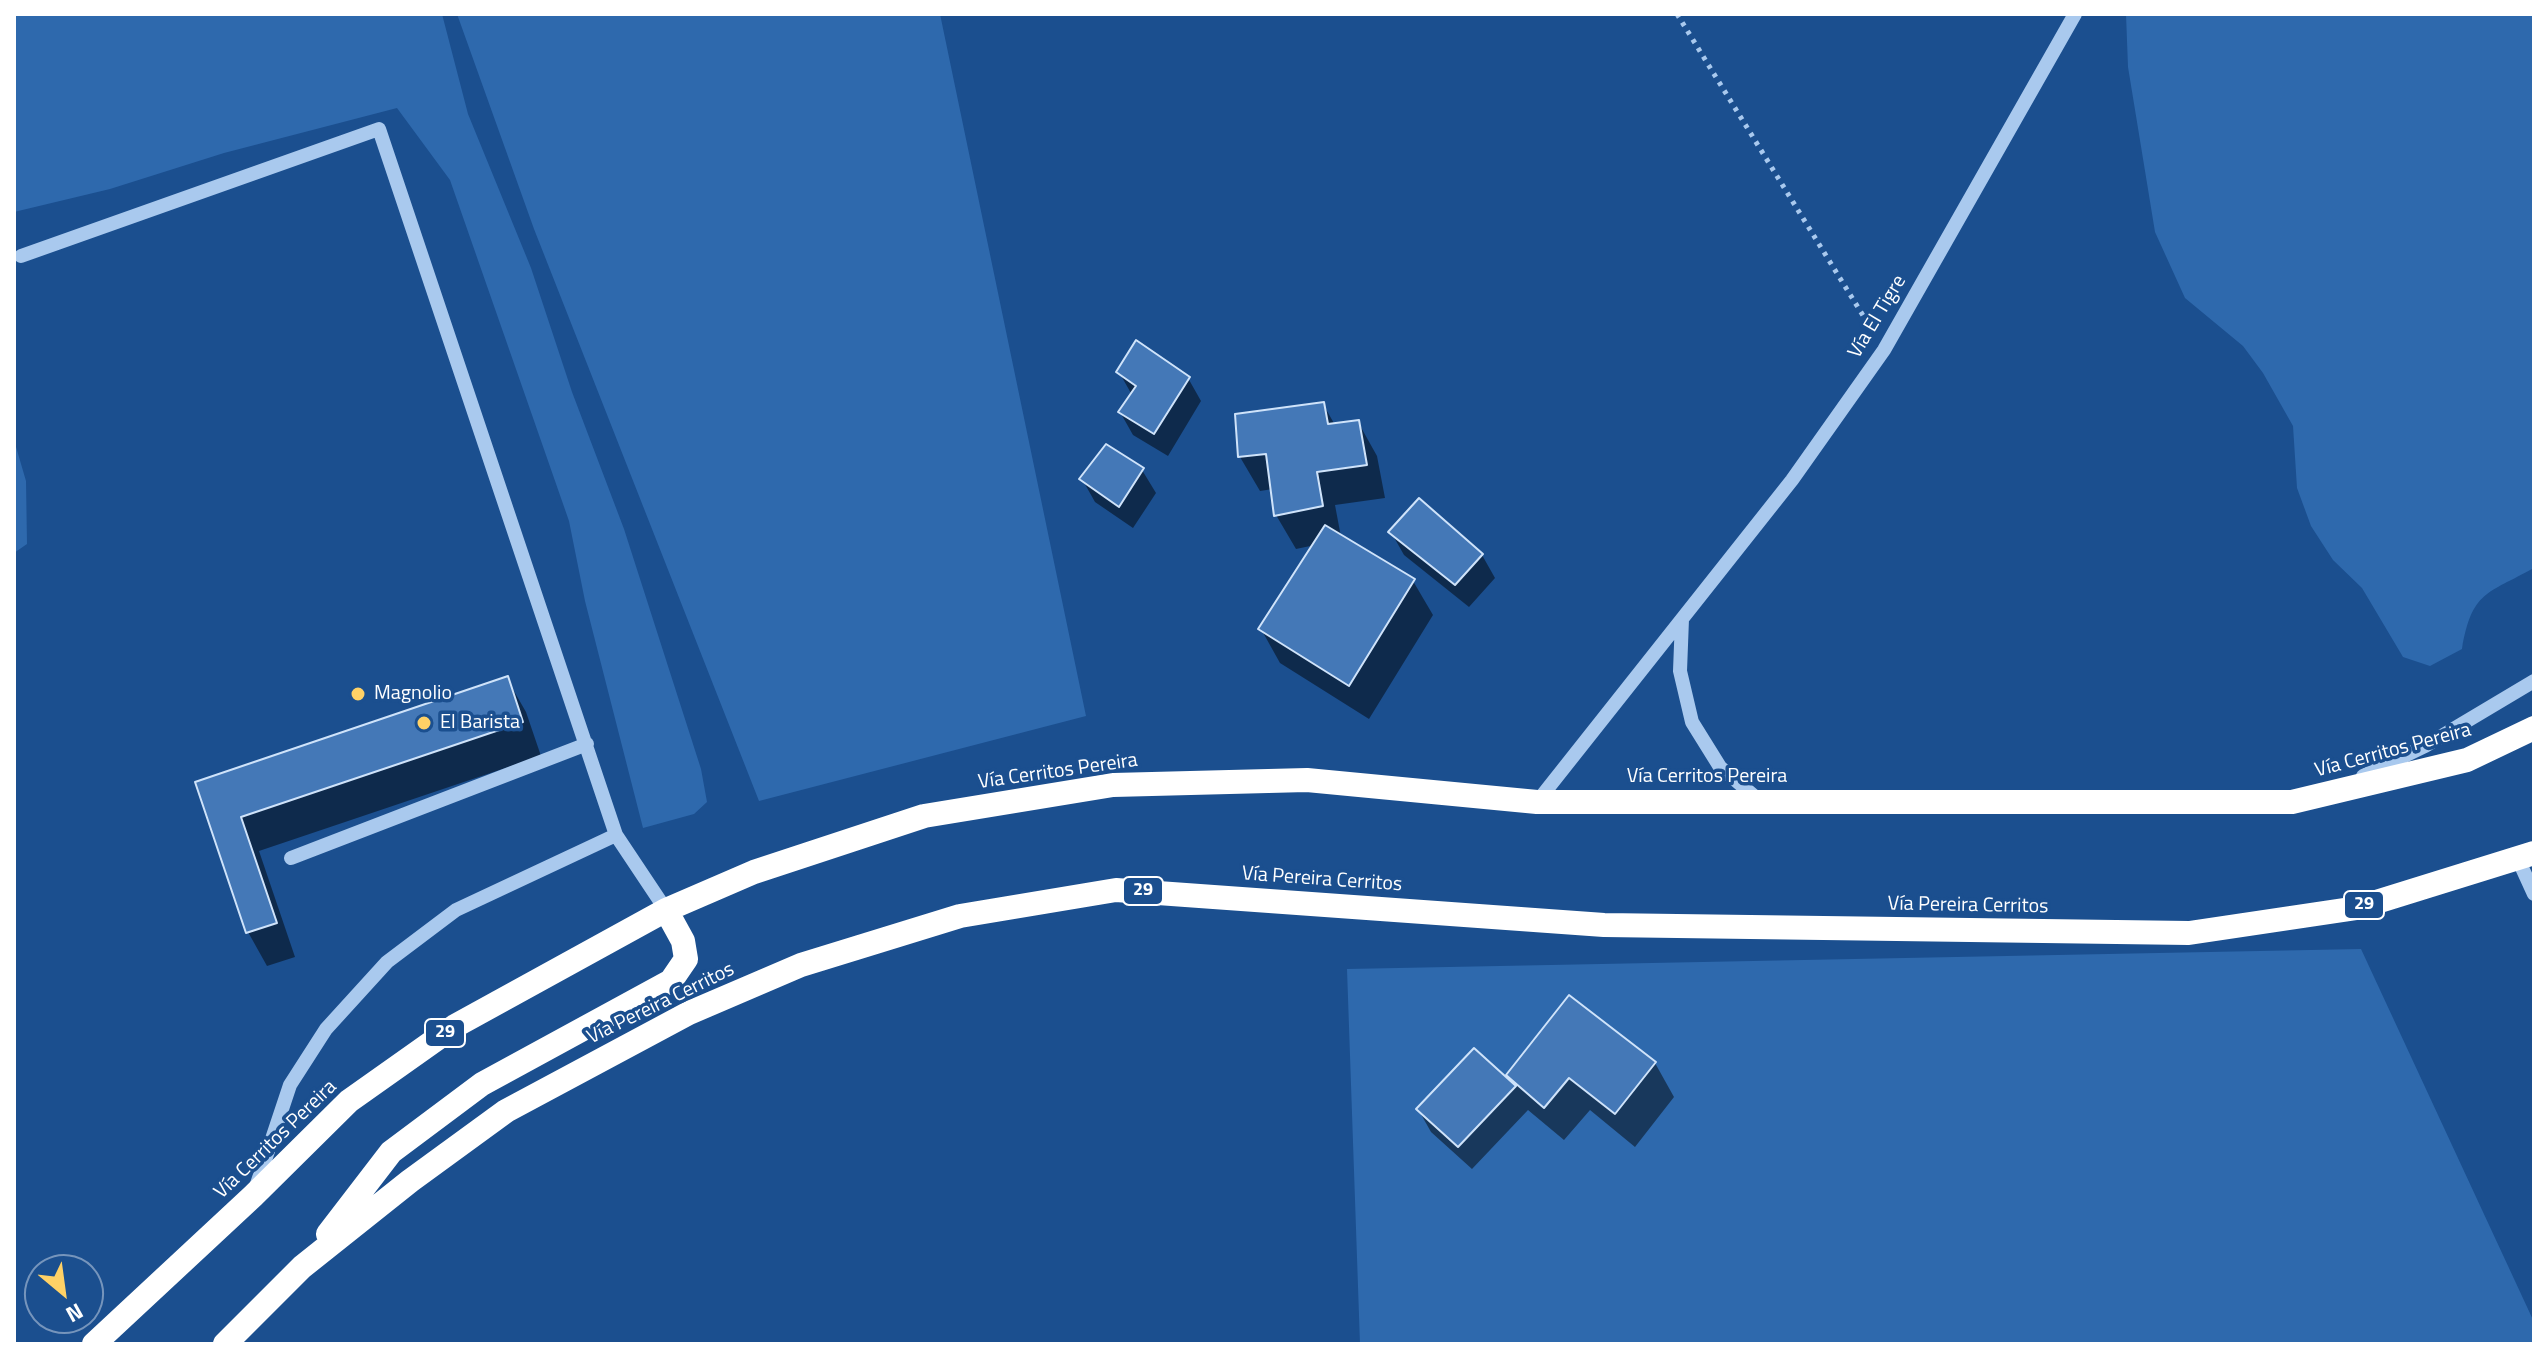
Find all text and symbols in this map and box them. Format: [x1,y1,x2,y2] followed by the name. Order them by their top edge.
[1844,271,1912,363] street label: Vía El Tigre
[374,682,452,706] place label: Magnolio
[349,685,367,703] marker: Magnolio
[440,711,520,735] place label: El Barista
[415,714,433,732] marker: El Barista
[2312,719,2474,783] street label: Vía Cerritos Pereira
[977,749,1139,795] street label: Vía Cerritos Pereira
[1627,765,1787,789] street label: Vía Cerritos Pereira
[1241,862,1403,898] street label: Vía Pereira Cerritos
[1123,877,1163,905] road number: 29
[2344,891,2384,919] road number: 29
[1887,893,2049,919] street label: Vía Pereira Cerritos
[584,958,738,1050] street label: Vía Pereira Cerritos
[425,1019,465,1047] road number: 29
[210,1076,342,1204] street label: Vía Cerritos Pereira
[24,1254,104,1334] north arrow
[60,1295,90,1332] text: N

